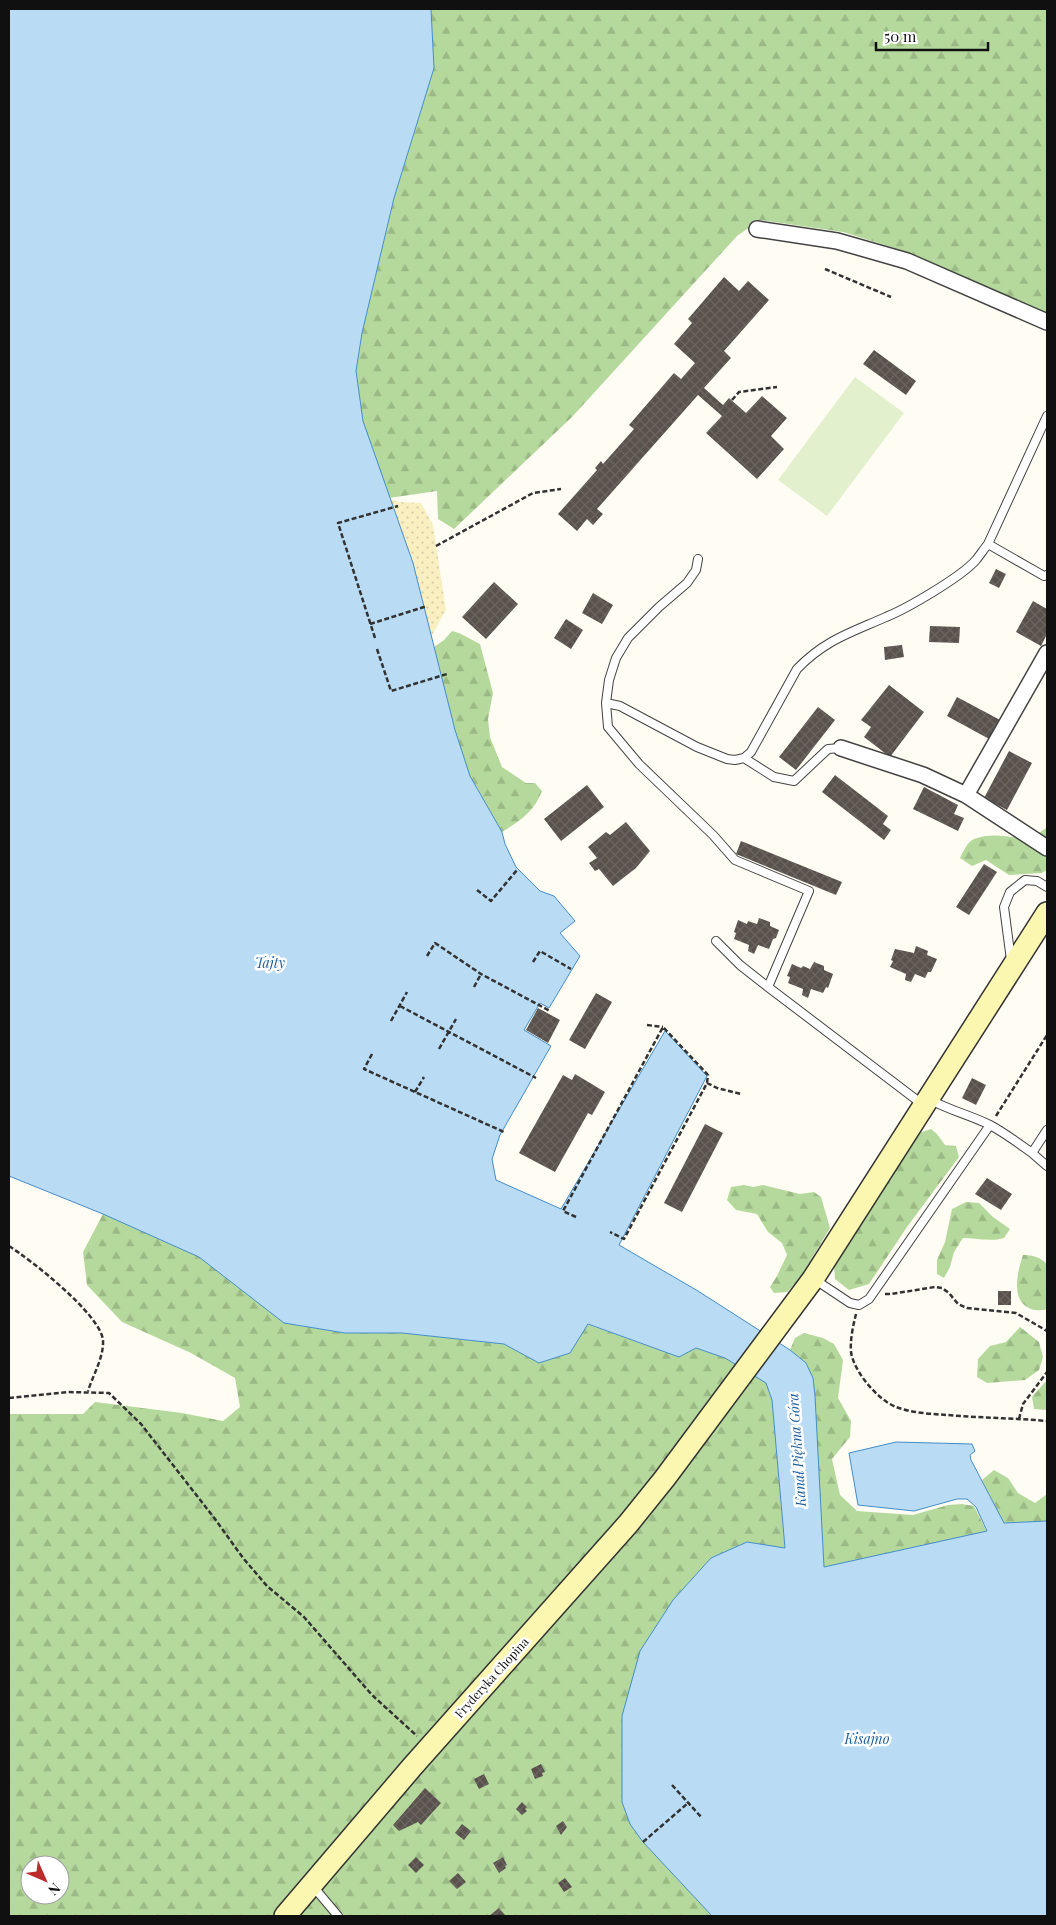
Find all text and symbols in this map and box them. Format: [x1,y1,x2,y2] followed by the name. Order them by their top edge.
[876,20,988,52] scale bar
[884,26,917,46] text: 50 m
[255,953,285,972] water label: Tajty
[783,1393,810,1508] water label: Kanał Piękna Góra
[451,1634,532,1721] street label: Fryderyka Chopina
[843,1729,890,1748] water label: Kisajno
[20,1855,70,1905] north arrow
[44,1879,65,1900] text: N

